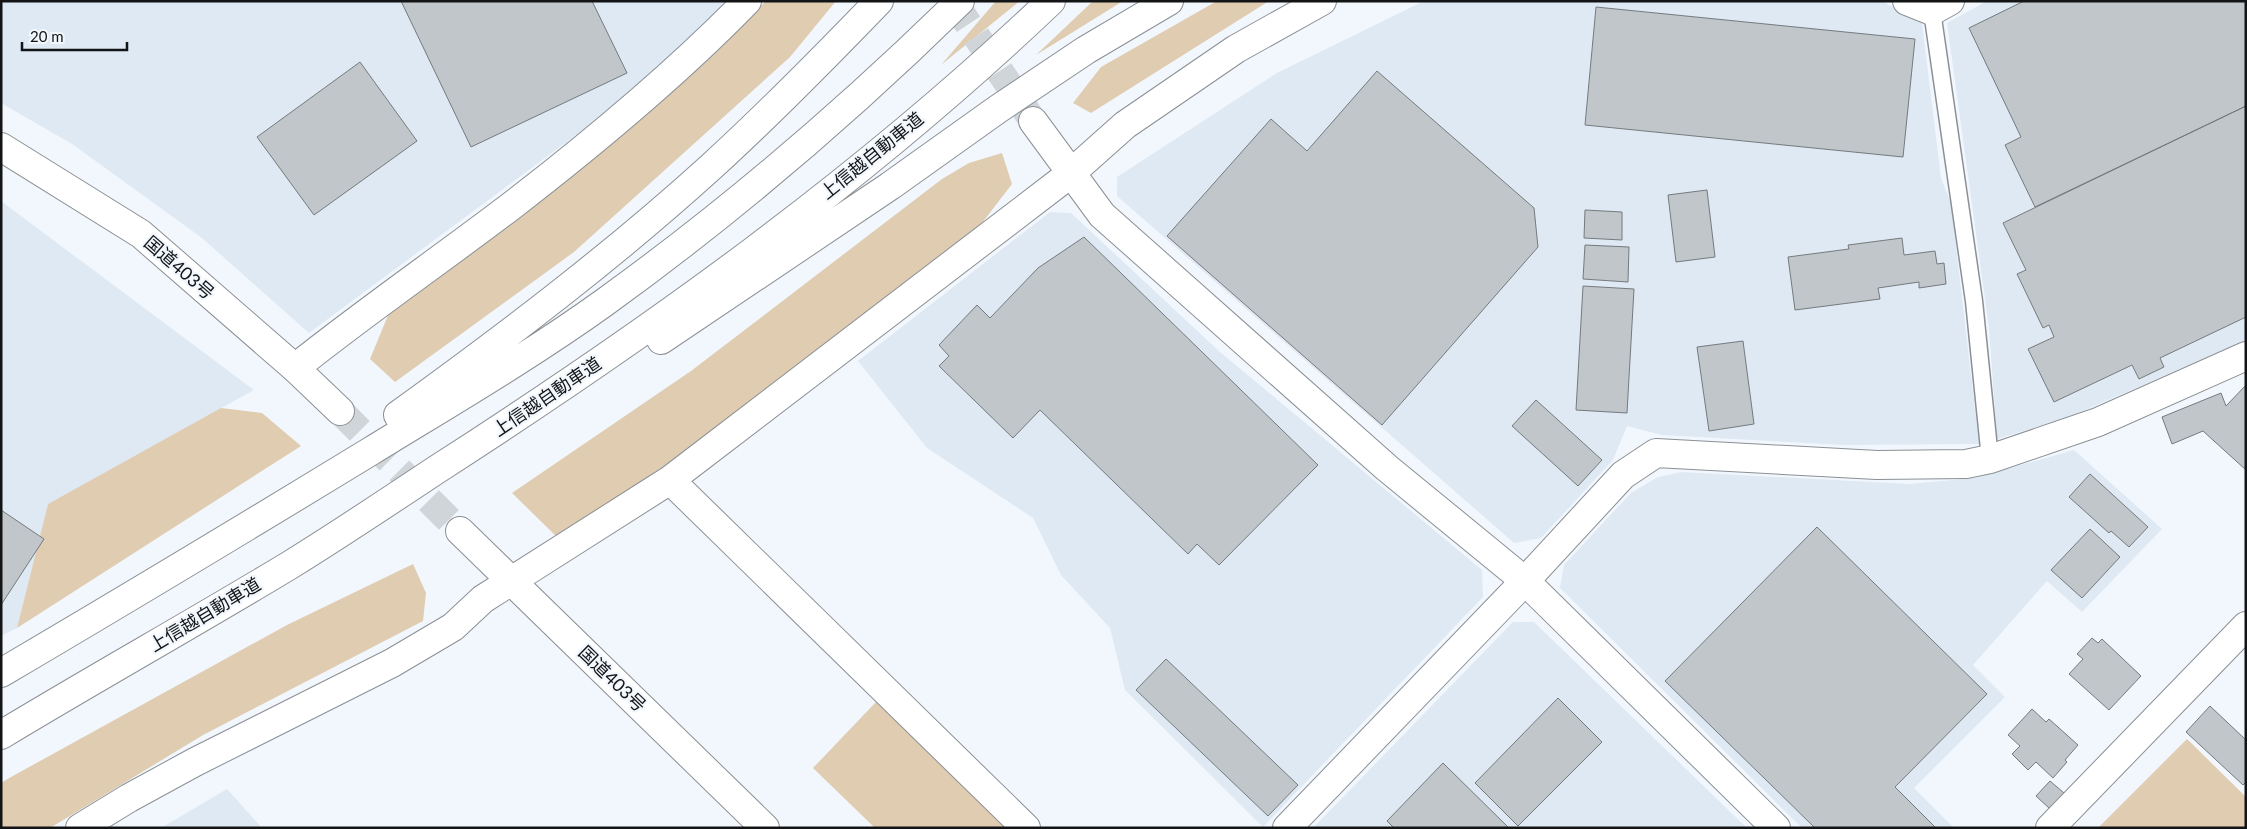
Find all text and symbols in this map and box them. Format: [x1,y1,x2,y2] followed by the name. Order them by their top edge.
[22,20,128,52] scale bar
[30,27,64,45] text: 20 m
[815,107,927,203] street label: 上信越自動車道
[140,231,219,304] street label: 国道403号
[488,352,605,441] street label: 上信越自動車道
[145,572,264,656] street label: 上信越自動車道
[574,641,651,716] street label: 国道403号

